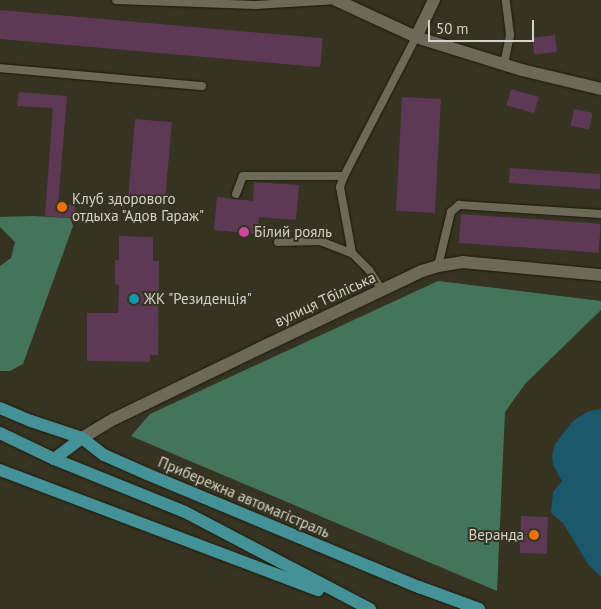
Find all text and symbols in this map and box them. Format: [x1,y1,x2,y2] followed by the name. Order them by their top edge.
[431,10,537,42] scale bar
[436,19,469,38] text: 50 m
[72,189,205,224] place label: Клуб здорового отдыха "Адов Гараж"
[56,201,68,213] marker: Клуб здорового отдыха "Адов Гараж"
[254,223,332,241] place label: Білий рояль
[238,226,250,238] marker: Білий рояль
[272,268,378,330] street label: вулиця Тбіліська
[144,290,253,308] place label: ЖК "Резиденція"
[128,293,140,305] marker: ЖК "Резиденція"
[155,453,333,541] street label: Прибережна автомагістраль
[468,526,524,544] place label: Веранда
[528,529,540,541] marker: Веранда

